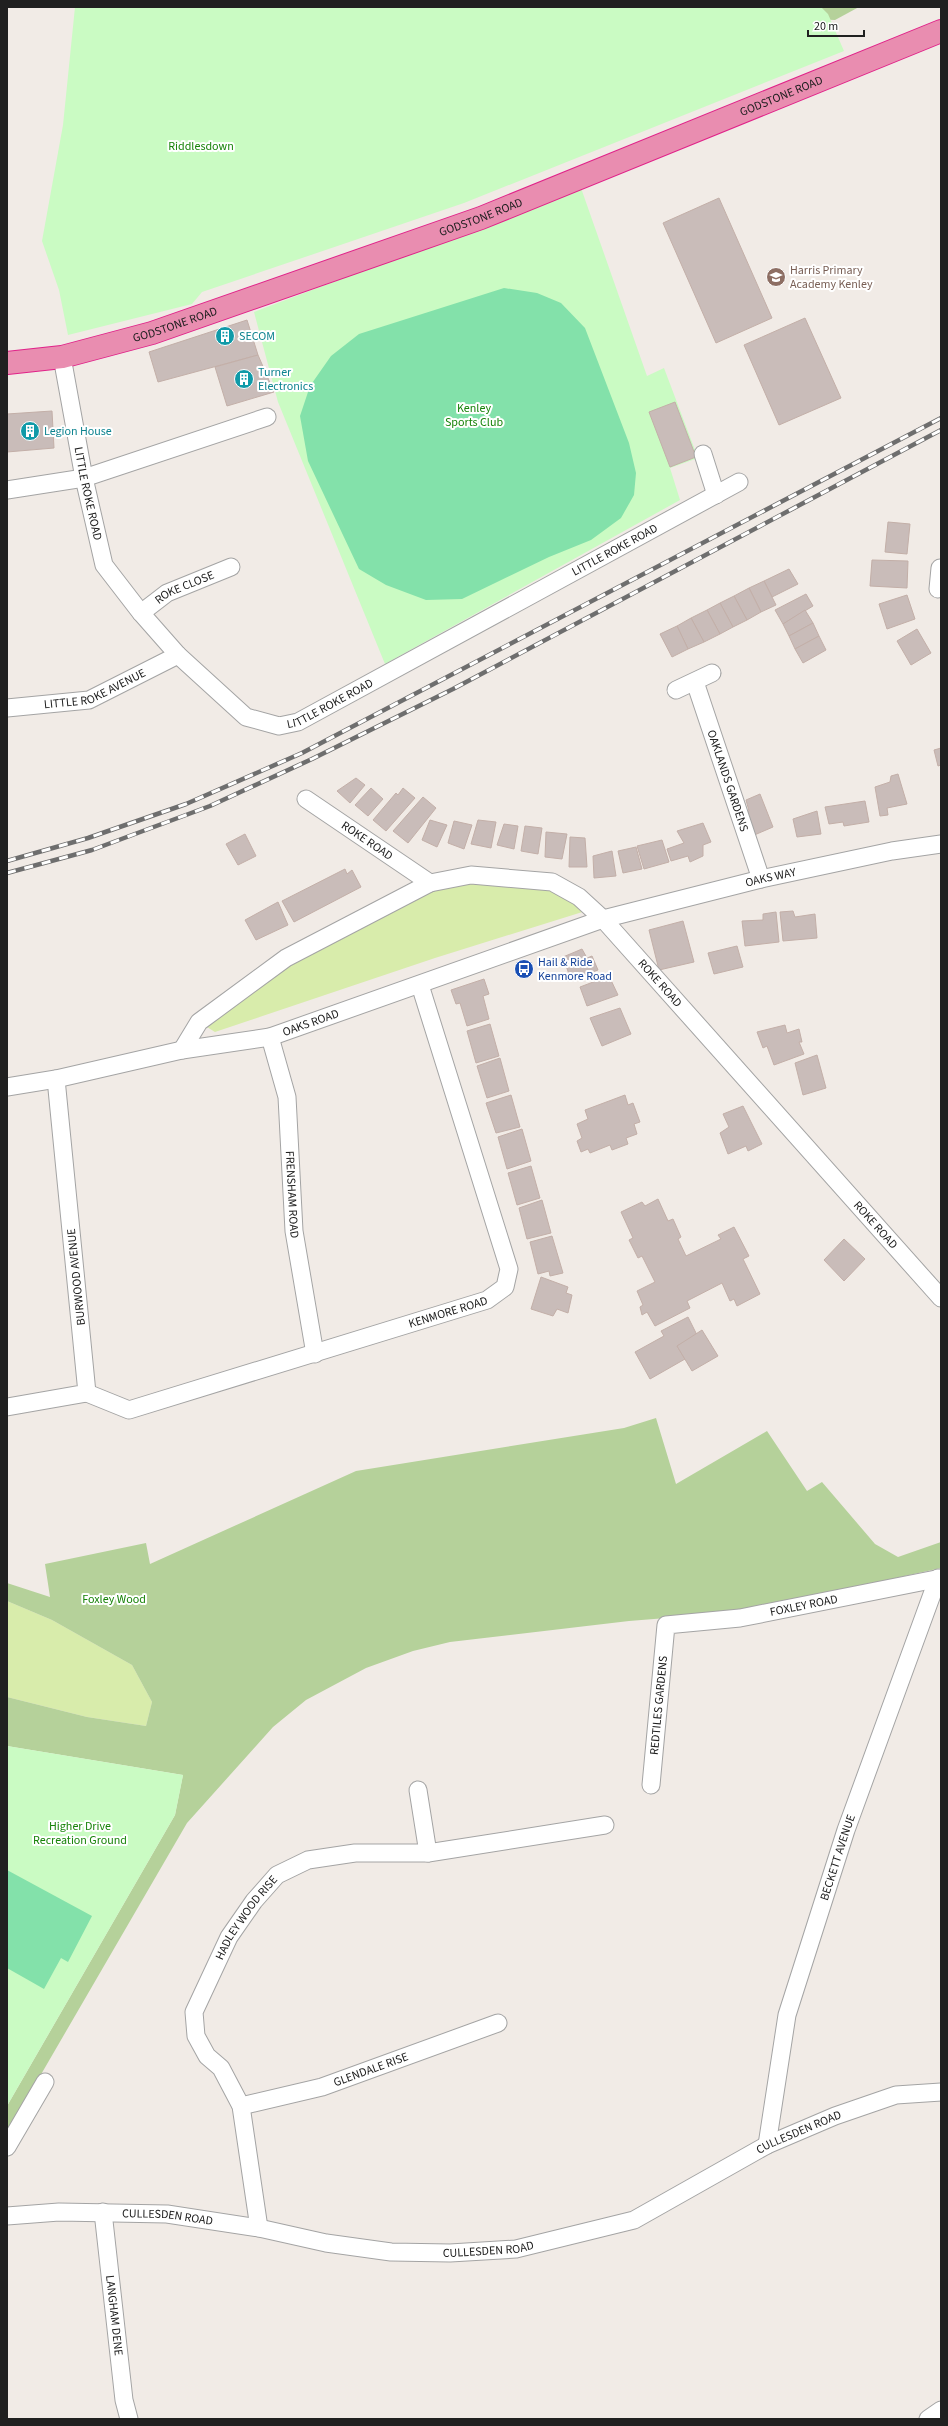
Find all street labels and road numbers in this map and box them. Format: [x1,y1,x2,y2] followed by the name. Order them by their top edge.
[737,72,825,121] street label: GODSTONE ROAD
[437,194,525,241] street label: GODSTONE ROAD
[131,303,220,347] street label: GODSTONE ROAD
[69,445,106,542] street label: LITTLE ROKE ROAD
[569,520,661,580] street label: LITTLE ROKE ROAD
[151,567,217,608] street label: ROKE CLOSE
[43,665,149,713] street label: LITTLE ROKE AVENUE
[285,675,376,733] street label: LITTLE ROKE ROAD
[703,728,753,834] street label: OAKLANDS GARDENS
[338,817,396,865] street label: ROKE ROAD
[744,864,798,892] street label: OAKS WAY
[634,956,686,1011] street label: ROKE ROAD
[280,1005,341,1041] street label: OAKS ROAD
[281,1150,303,1240] street label: FRENSHAM ROAD
[849,1197,901,1253] street label: ROKE ROAD
[63,1228,90,1326] street label: BURWOOD AVENUE
[406,1292,490,1333] street label: KENMORE ROAD
[768,1591,839,1621] street label: FOXLEY ROAD
[646,1655,672,1756] street label: REDTILES GARDENS
[816,1812,860,1903] street label: BECKETT AVENUE
[211,1872,282,1963] street label: HADLEY WOOD RISE
[331,2048,411,2091] street label: GLENDALE RISE
[753,2107,844,2159] street label: CULLESDEN ROAD
[122,2205,214,2230] street label: CULLESDEN ROAD
[443,2237,536,2262] street label: CULLESDEN ROAD
[101,2274,127,2357] street label: LANGHAM DENE

